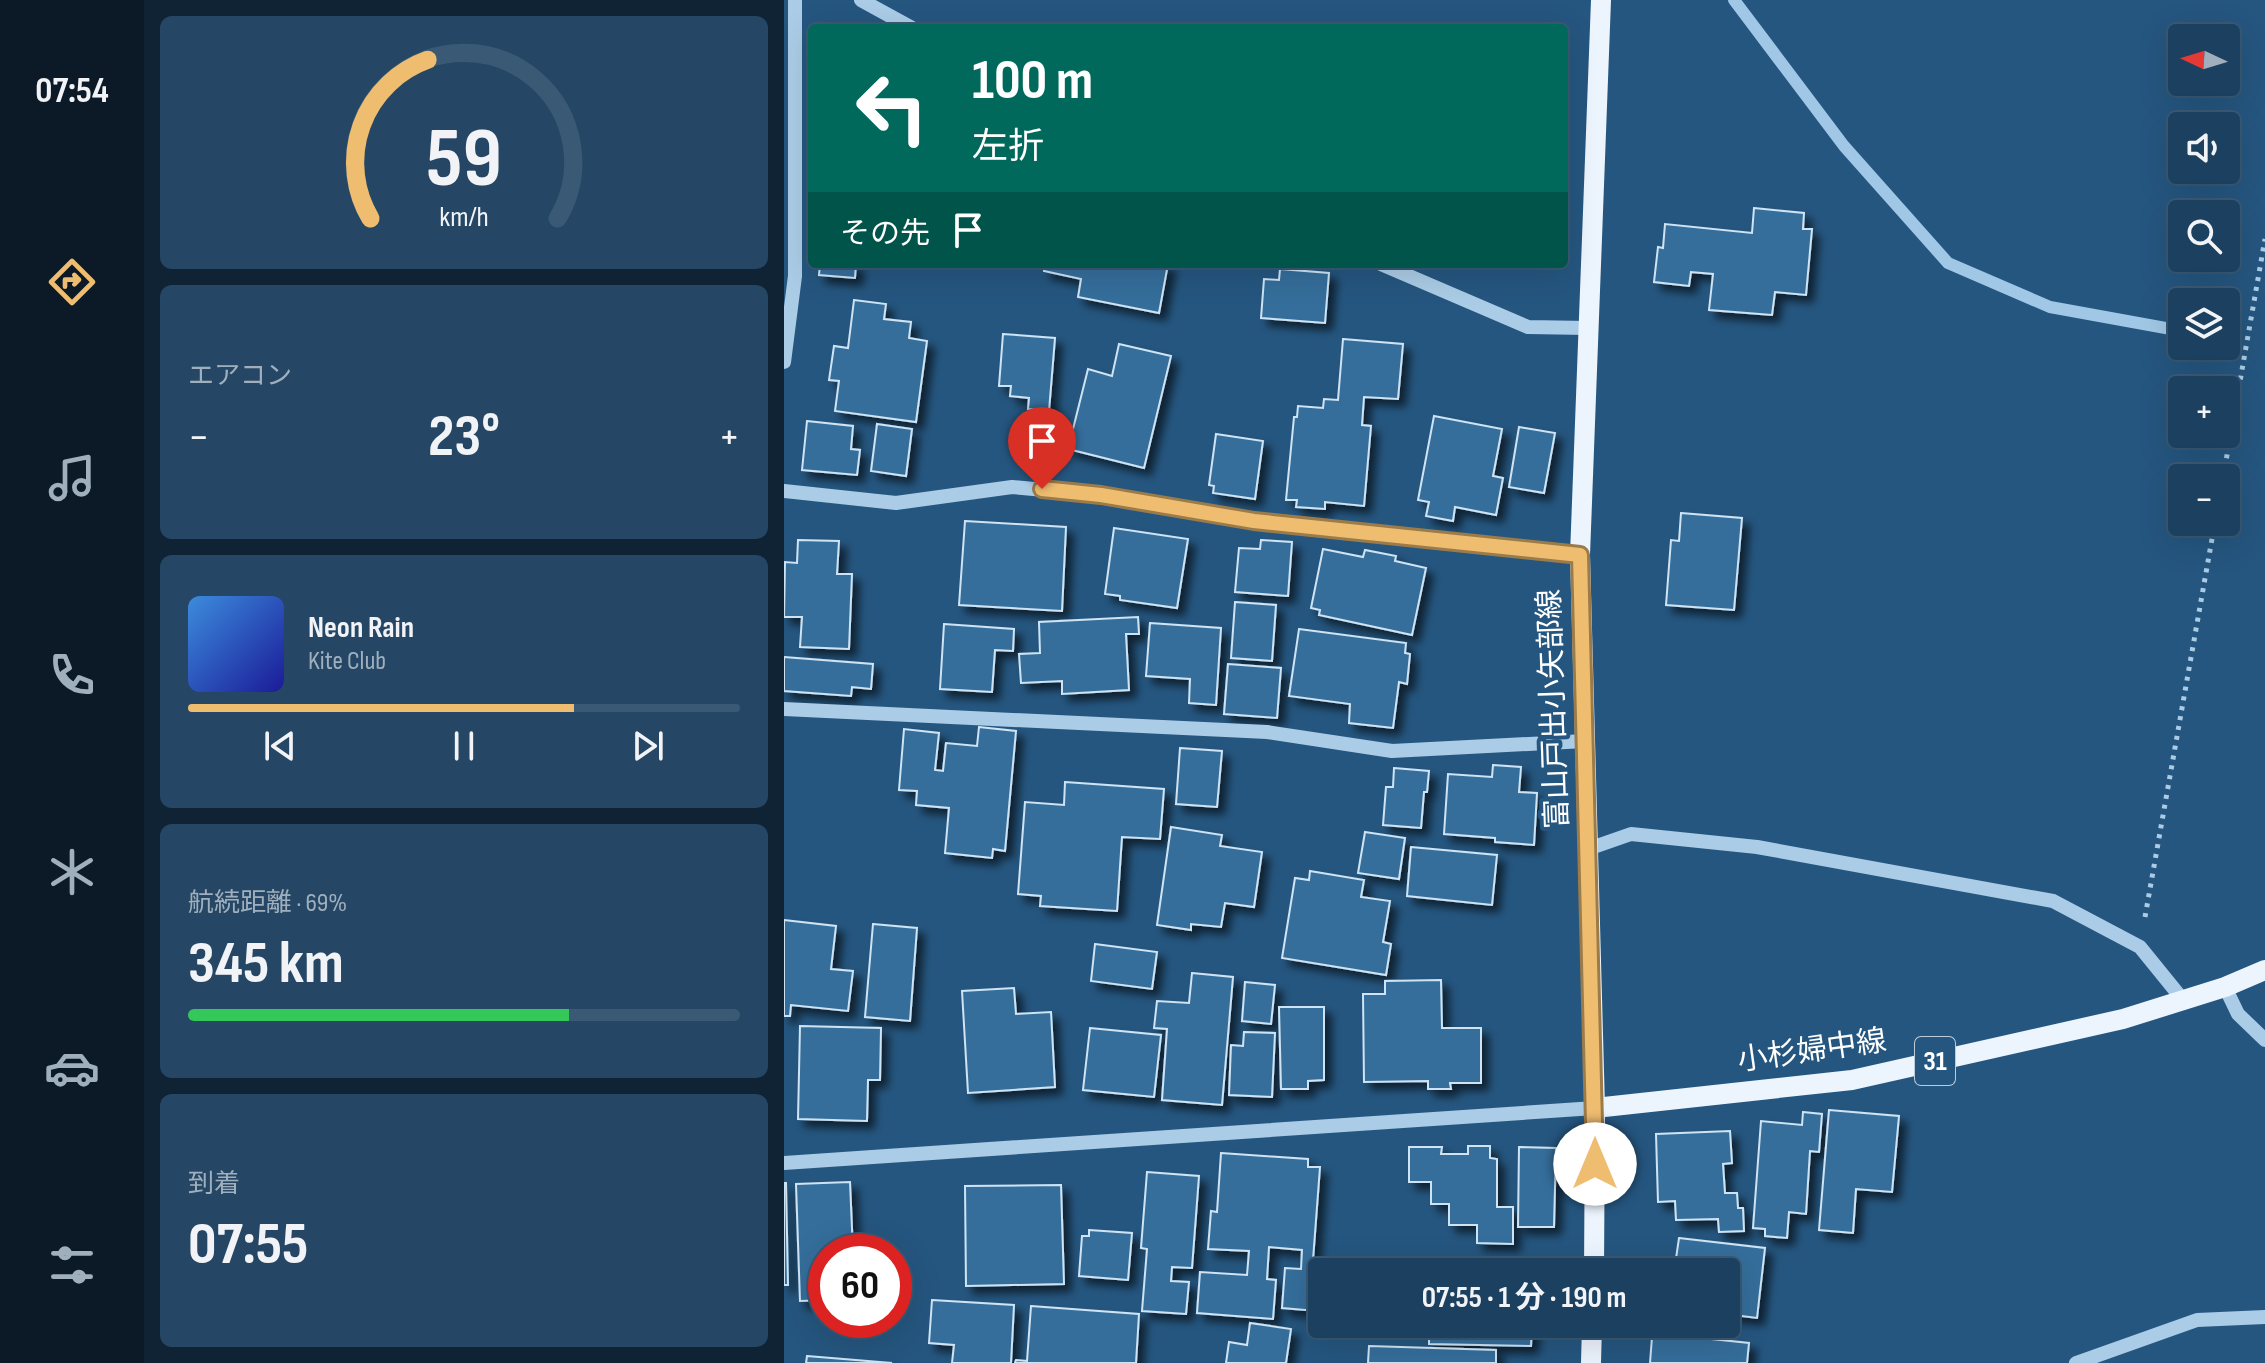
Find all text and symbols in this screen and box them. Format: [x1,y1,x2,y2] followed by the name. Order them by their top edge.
[2168,24,2240,96] north arrow
[2168,24,2240,536] map controls
[972,48,1093,115] text: 100 m
[840,56,944,160] icon: left
[35,70,109,113] text: 07:54
[426,109,502,209] text: 59
[2168,112,2240,184] button: sound
[972,126,1044,169] text: 左折
[439,200,489,235] text: km/h
[2168,200,2240,272] button: search
[946,208,990,252] icon: arrive
[840,216,930,252] text: その先
[44,254,100,310] icon: directions
[2168,288,2240,360] button: layers
[188,361,292,392] text: エアコン
[2168,376,2240,448] button: +
[428,401,500,473] text: 23°
[1008,407,1076,489] pin
[188,411,210,464] text: −
[718,411,740,464] text: +
[1020,419,1064,463] icon: arrive
[44,450,100,506] icon: music
[2168,464,2240,536] button: −
[1532,588,1576,830] street label: 富山戸出小矢部線
[308,610,414,646] text: Neon Rain
[308,646,386,677] text: Kite Club
[44,647,100,703] icon: phone
[258,724,302,768] icon: previous
[442,724,486,768] icon: pause
[626,724,670,768] icon: next
[44,844,100,900] icon: climate
[188,888,347,919] text: 航続距離 · 69%
[188,928,344,1000] text: 345 km
[1735,1023,1889,1079] street label: 小杉婦中線
[1915,1037,1955,1085] road number: 31
[44,1040,100,1096] icon: car
[1553,1122,1637,1206] position arrow
[188,1169,240,1200] text: 到着
[188,1209,308,1281] text: 07:55
[808,1234,912,1338] speed limit sign: 60
[44,1237,100,1293] icon: filters
[1422,1280,1626,1316] text: 07:55 · 1 分 · 190 m

